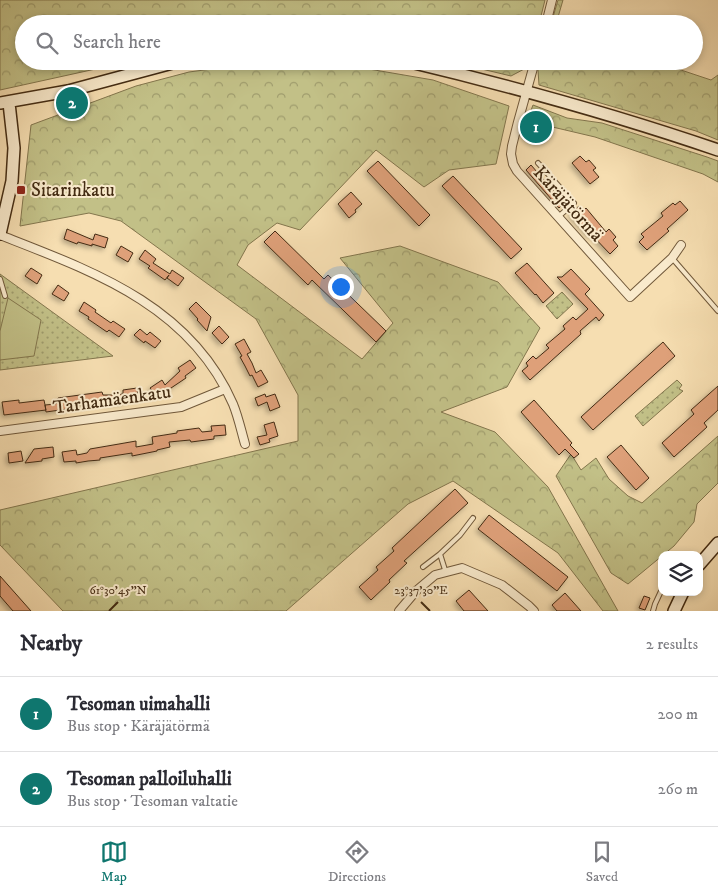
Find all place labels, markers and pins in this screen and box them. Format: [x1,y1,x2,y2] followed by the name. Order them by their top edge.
[56,84,88,122] pin: 2
[520,108,552,146] pin: 1
[31,179,115,202] place label: Sitarinkatu
[15,184,27,196] marker: Sitarinkatu

